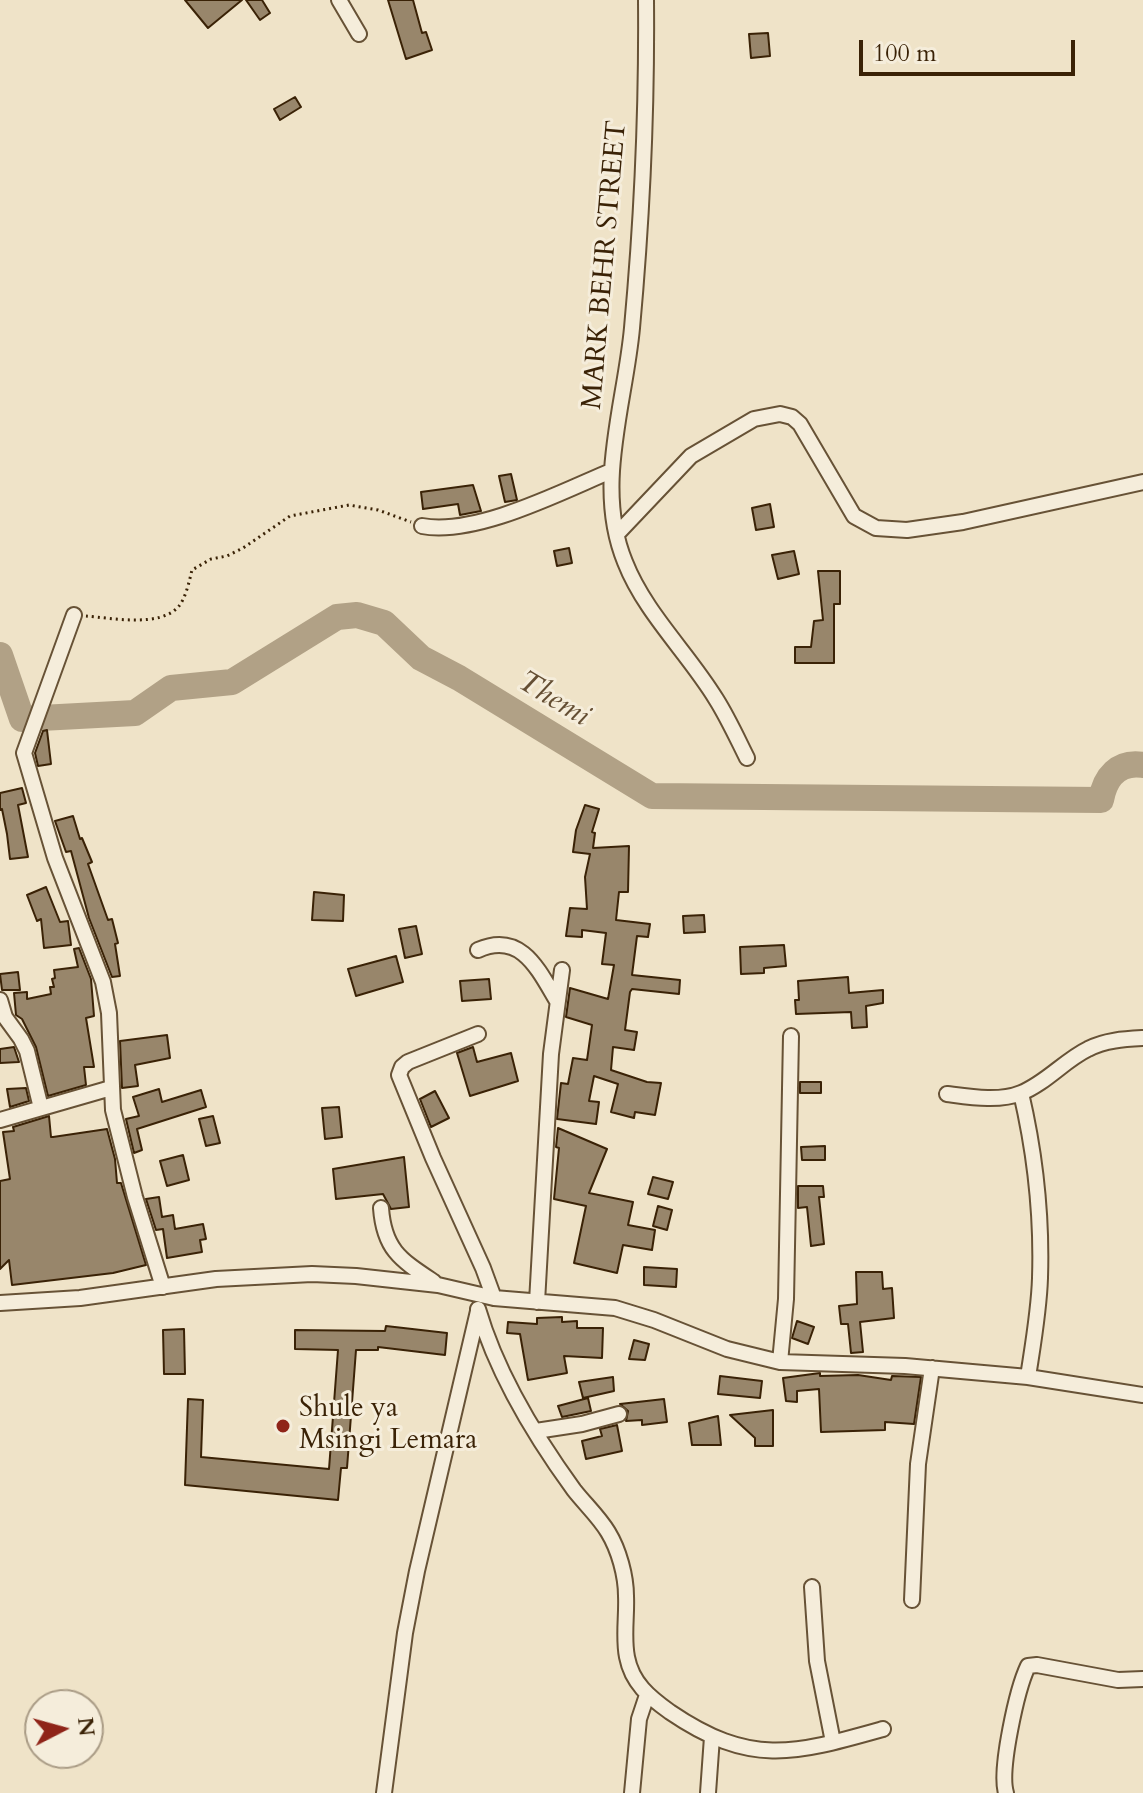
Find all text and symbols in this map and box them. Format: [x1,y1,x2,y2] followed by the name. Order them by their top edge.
[863,24,1079,74] scale bar
[873,37,937,70] text: 100 m
[577,119,635,411] street label: MARK BEHR STREET
[510,665,596,735] water label: Themi
[299,1393,477,1459] place label: Shule ya Msingi Lemara
[274,1417,292,1435] marker: Shule ya Msingi Lemara
[24,1689,104,1769] north arrow
[70,1716,102,1738] text: N

